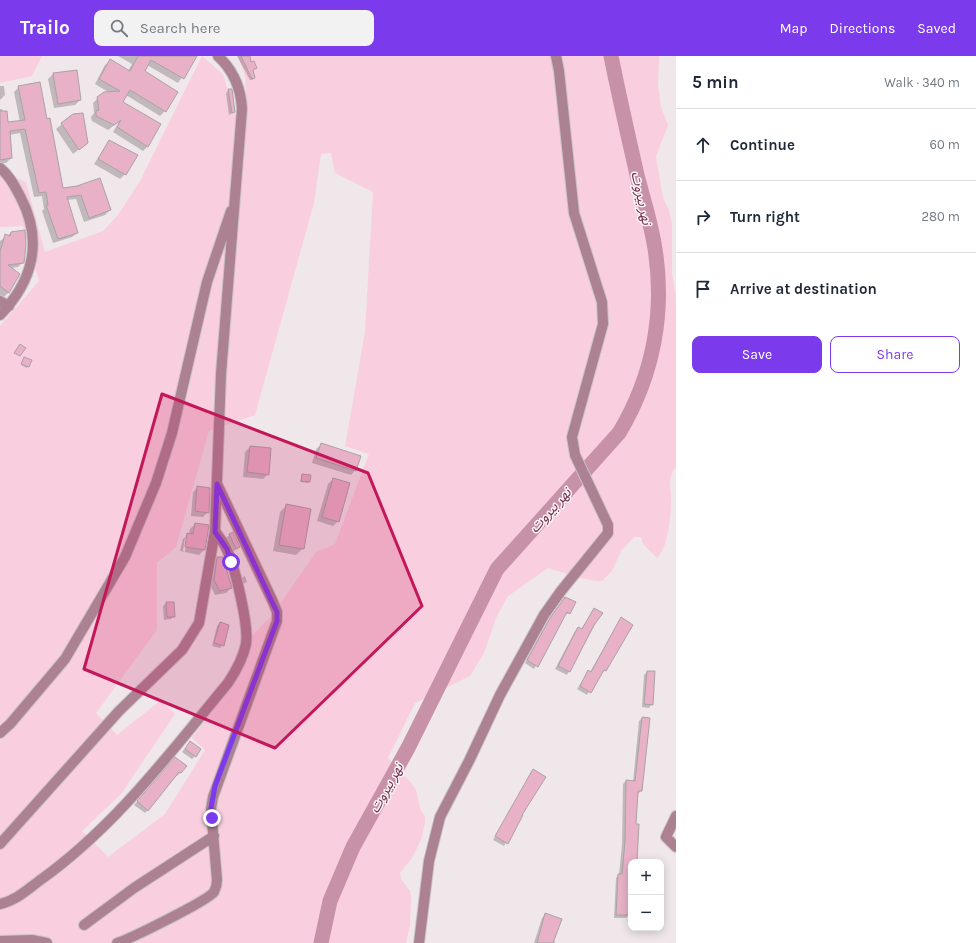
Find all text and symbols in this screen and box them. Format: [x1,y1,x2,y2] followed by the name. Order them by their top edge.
[94,10,374,46] search box
[20,17,70,39] text: Trailo
[108,17,130,39] icon: search
[140,19,221,37] text: Search here
[780,20,808,37] text: Map
[830,20,895,37] text: Directions
[917,20,956,37] text: Saved
[692,72,739,92] text: 5 min
[884,75,960,90] text: Walk · 340 m
[692,134,714,156] icon: ahead
[730,136,795,154] text: Continue
[930,137,960,152] text: 60 m
[628,170,656,227] water label: نهر بيروت
[692,206,714,228] icon: right
[730,208,800,226] text: Turn right
[922,209,960,224] text: 280 m
[692,278,714,300] icon: arrive
[730,280,877,298] text: Arrive at destination
[692,336,822,373] button: Save
[830,336,960,373] button: Share
[526,484,575,536] water label: نهر بيروت
[222,553,240,571] route start
[366,760,407,816] water label: نهر بيروت
[203,809,221,827] route end
[628,859,664,931] map controls
[628,859,664,895] button: +
[628,895,664,931] button: −

